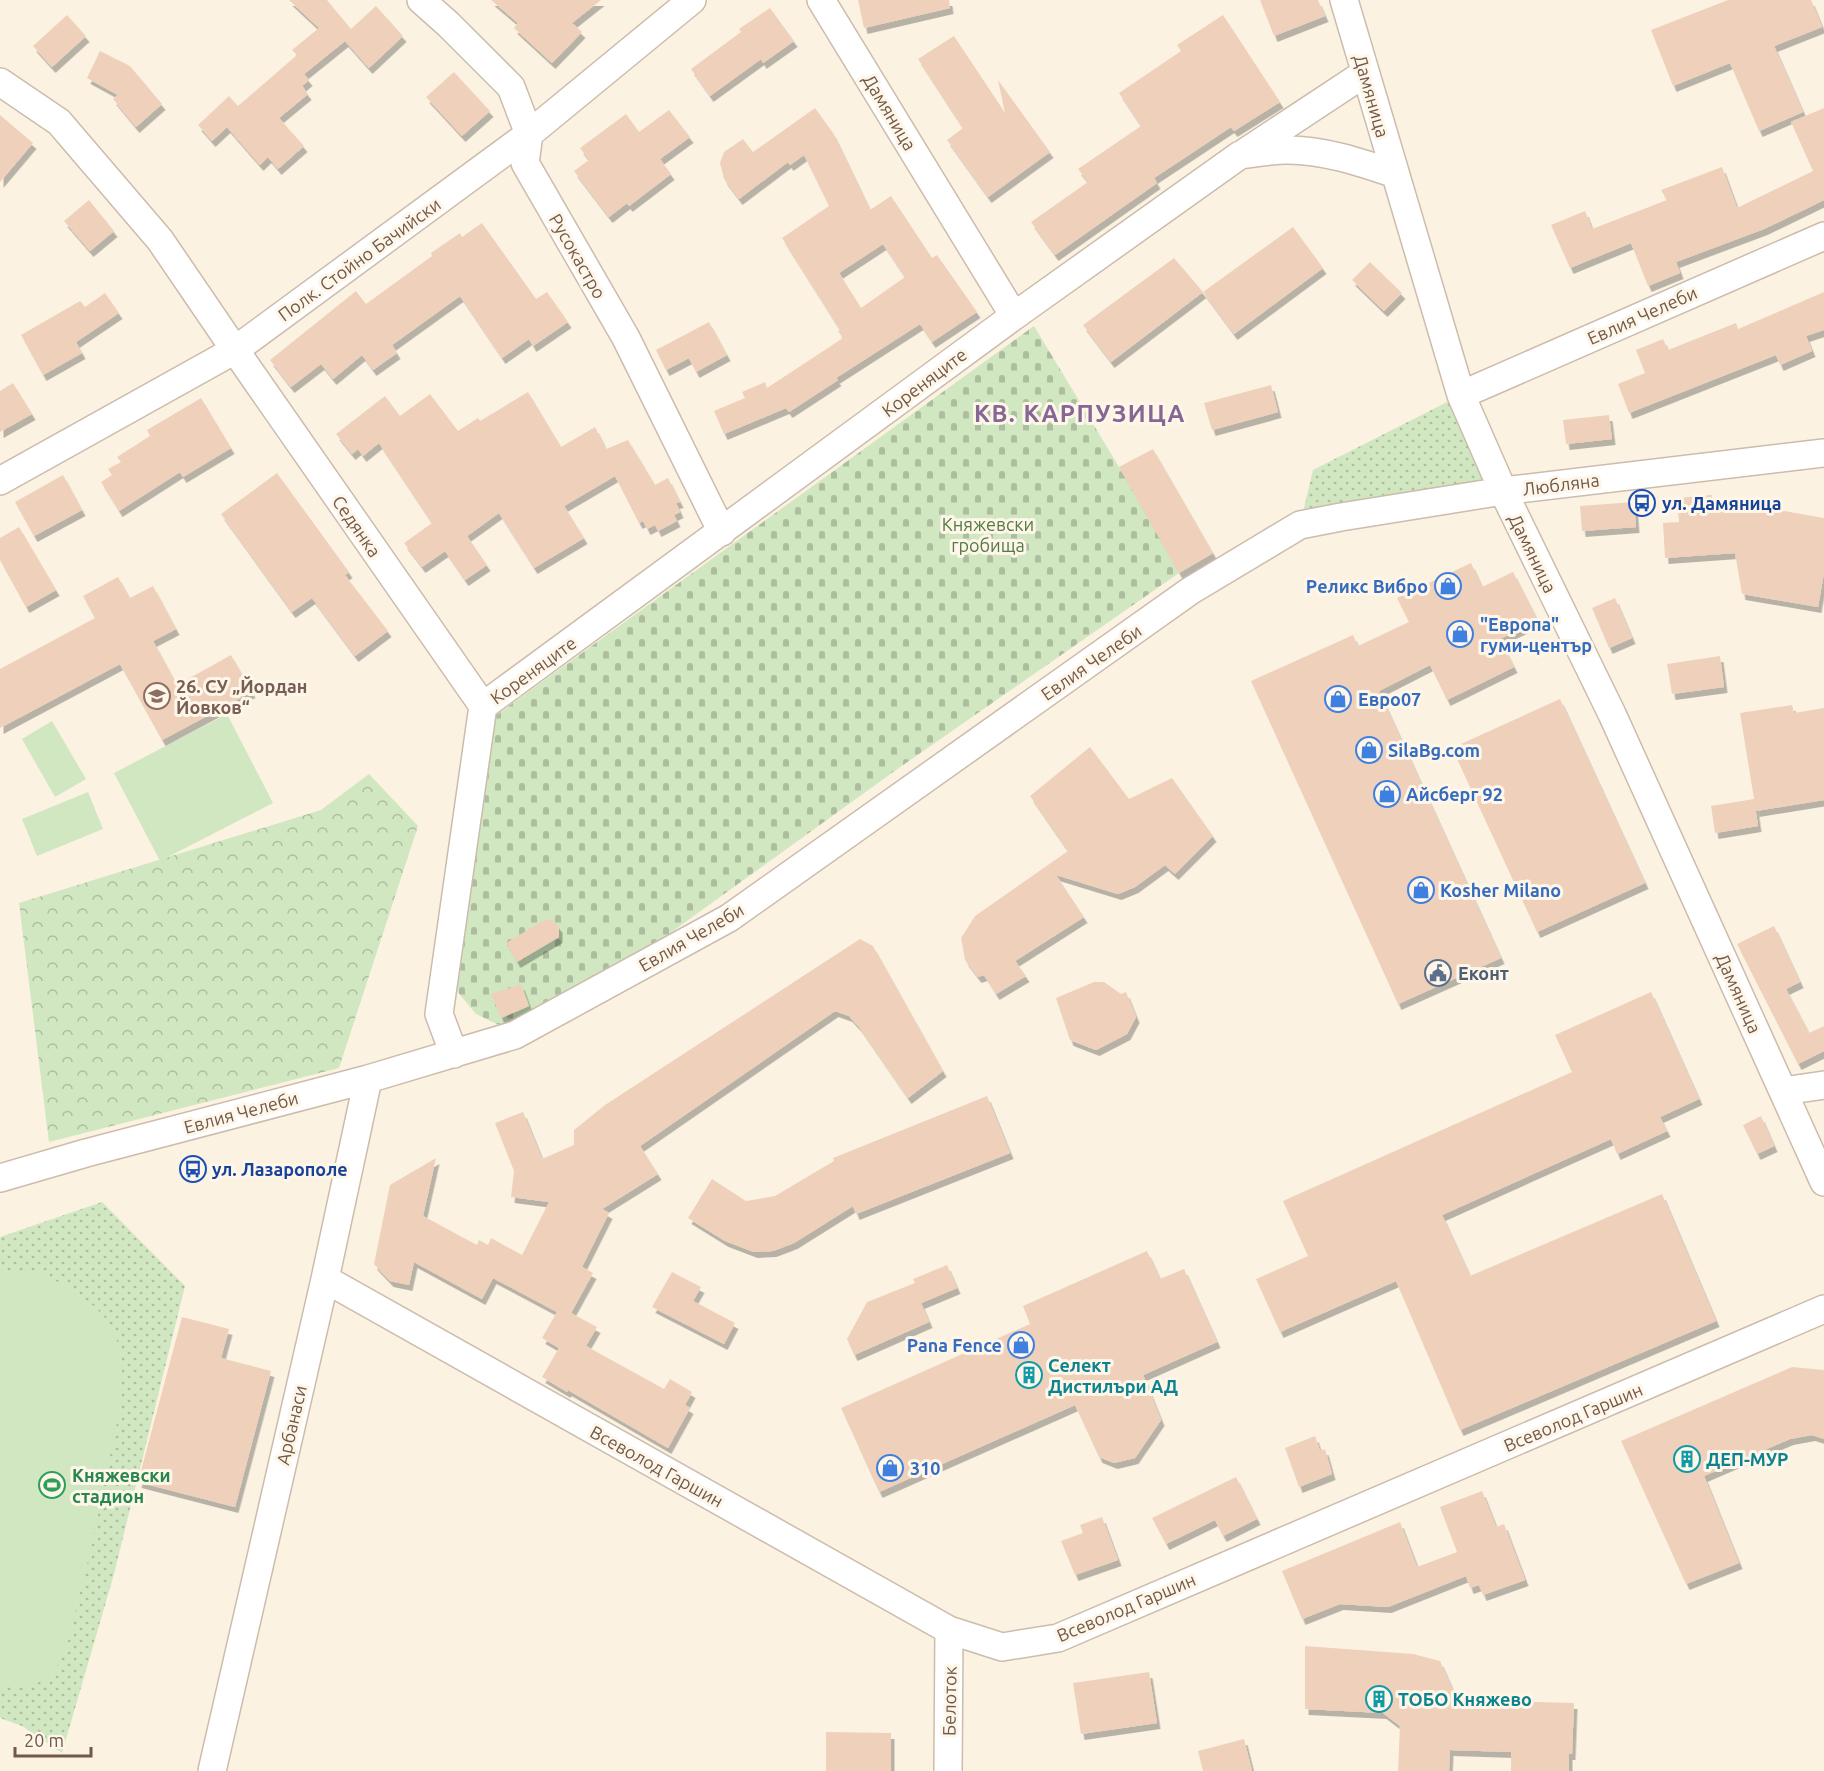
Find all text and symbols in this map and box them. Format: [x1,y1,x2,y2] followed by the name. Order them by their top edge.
[1351,52,1393,140] street label: Дамяница
[859,70,921,154] street label: Дамяница
[274,193,444,325] street label: Полк. Стойно Бачийски
[546,210,610,302] street label: Русокастро
[1584,282,1700,348] street label: Евлия Челеби
[878,344,970,420] street label: Кореняците
[974,400,1186,427] district label: КВ. КАРПУЗИЦА
[1521,469,1601,499] street label: Любляна
[1627,488,1657,518] bus stop icon: ул. Дамяница
[329,492,385,560] street label: Седянка
[1662,493,1781,513] place label: ул. Дамяница
[1505,510,1561,596] street label: Дамяница
[942,514,1034,555] park label: Княжевски гробища
[1433,571,1463,601] shop icon: Реликс Вибро
[1306,576,1428,596] place label: Реликс Вибро
[1480,614,1592,655] place label: "Европа" гуми-център
[1445,619,1475,649] shop icon: "Европа" гуми-център
[1037,620,1145,704] street label: Евлия Челеби
[486,632,580,708] street label: Кореняците
[176,676,307,717] place label: 26. СУ „Йордан Йовков“
[142,681,172,711] school or university icon: 26. СУ „Йордан Йовков“
[1323,684,1353,714] shop icon: Евро07
[1358,689,1421,709] place label: Евро07
[1354,735,1384,765] shop icon: SilaBg.com
[1388,740,1480,760] place label: SilaBg.com
[1372,779,1402,809] shop icon: Айсберг 92
[1406,784,1503,804] place label: Айсберг 92
[1406,875,1436,905] shop icon: Kosher Milano
[1440,880,1561,900] place label: Kosher Milano
[635,899,747,975] street label: Евлия Челеби
[1712,950,1766,1036] street label: Дамяница
[1423,958,1453,988] public building icon: Еконт
[1458,963,1509,983] place label: Еконт
[182,1087,300,1137] street label: Евлия Челеби
[178,1154,208,1184] bus stop icon: ул. Лазарополе
[212,1159,348,1179] place label: ул. Лазарополе
[1006,1330,1036,1360] shop icon: Pana Fence
[907,1335,1002,1355] place label: Pana Fence
[1048,1355,1178,1396] place label: Селект Дистилъри АД
[1014,1360,1044,1390] building icon: Селект Дистилъри АД
[1501,1379,1645,1455] street label: Всеволод Гаршин
[272,1383,310,1467] street label: Арбанаси
[587,1421,727,1511] street label: Всеволод Гаршин
[1672,1444,1702,1474] building icon: ДЕП-МУР
[1706,1449,1789,1469] place label: ДЕП-МУР
[875,1453,905,1483] shop icon: 310
[910,1458,940,1478] place label: 310
[72,1465,170,1506] place label: Княжевски стадион
[37,1470,67,1500] sports icon: Княжевски стадион
[1054,1569,1198,1645] street label: Всеволод Гаршин
[938,1666,960,1736] street label: Белоток
[1364,1684,1394,1714] building icon: ТОБО Княжево
[1398,1689,1532,1709] place label: ТОБО Княжево
[15,1720,92,1758] scale bar
[24,1730,64,1750] text: 20 m

